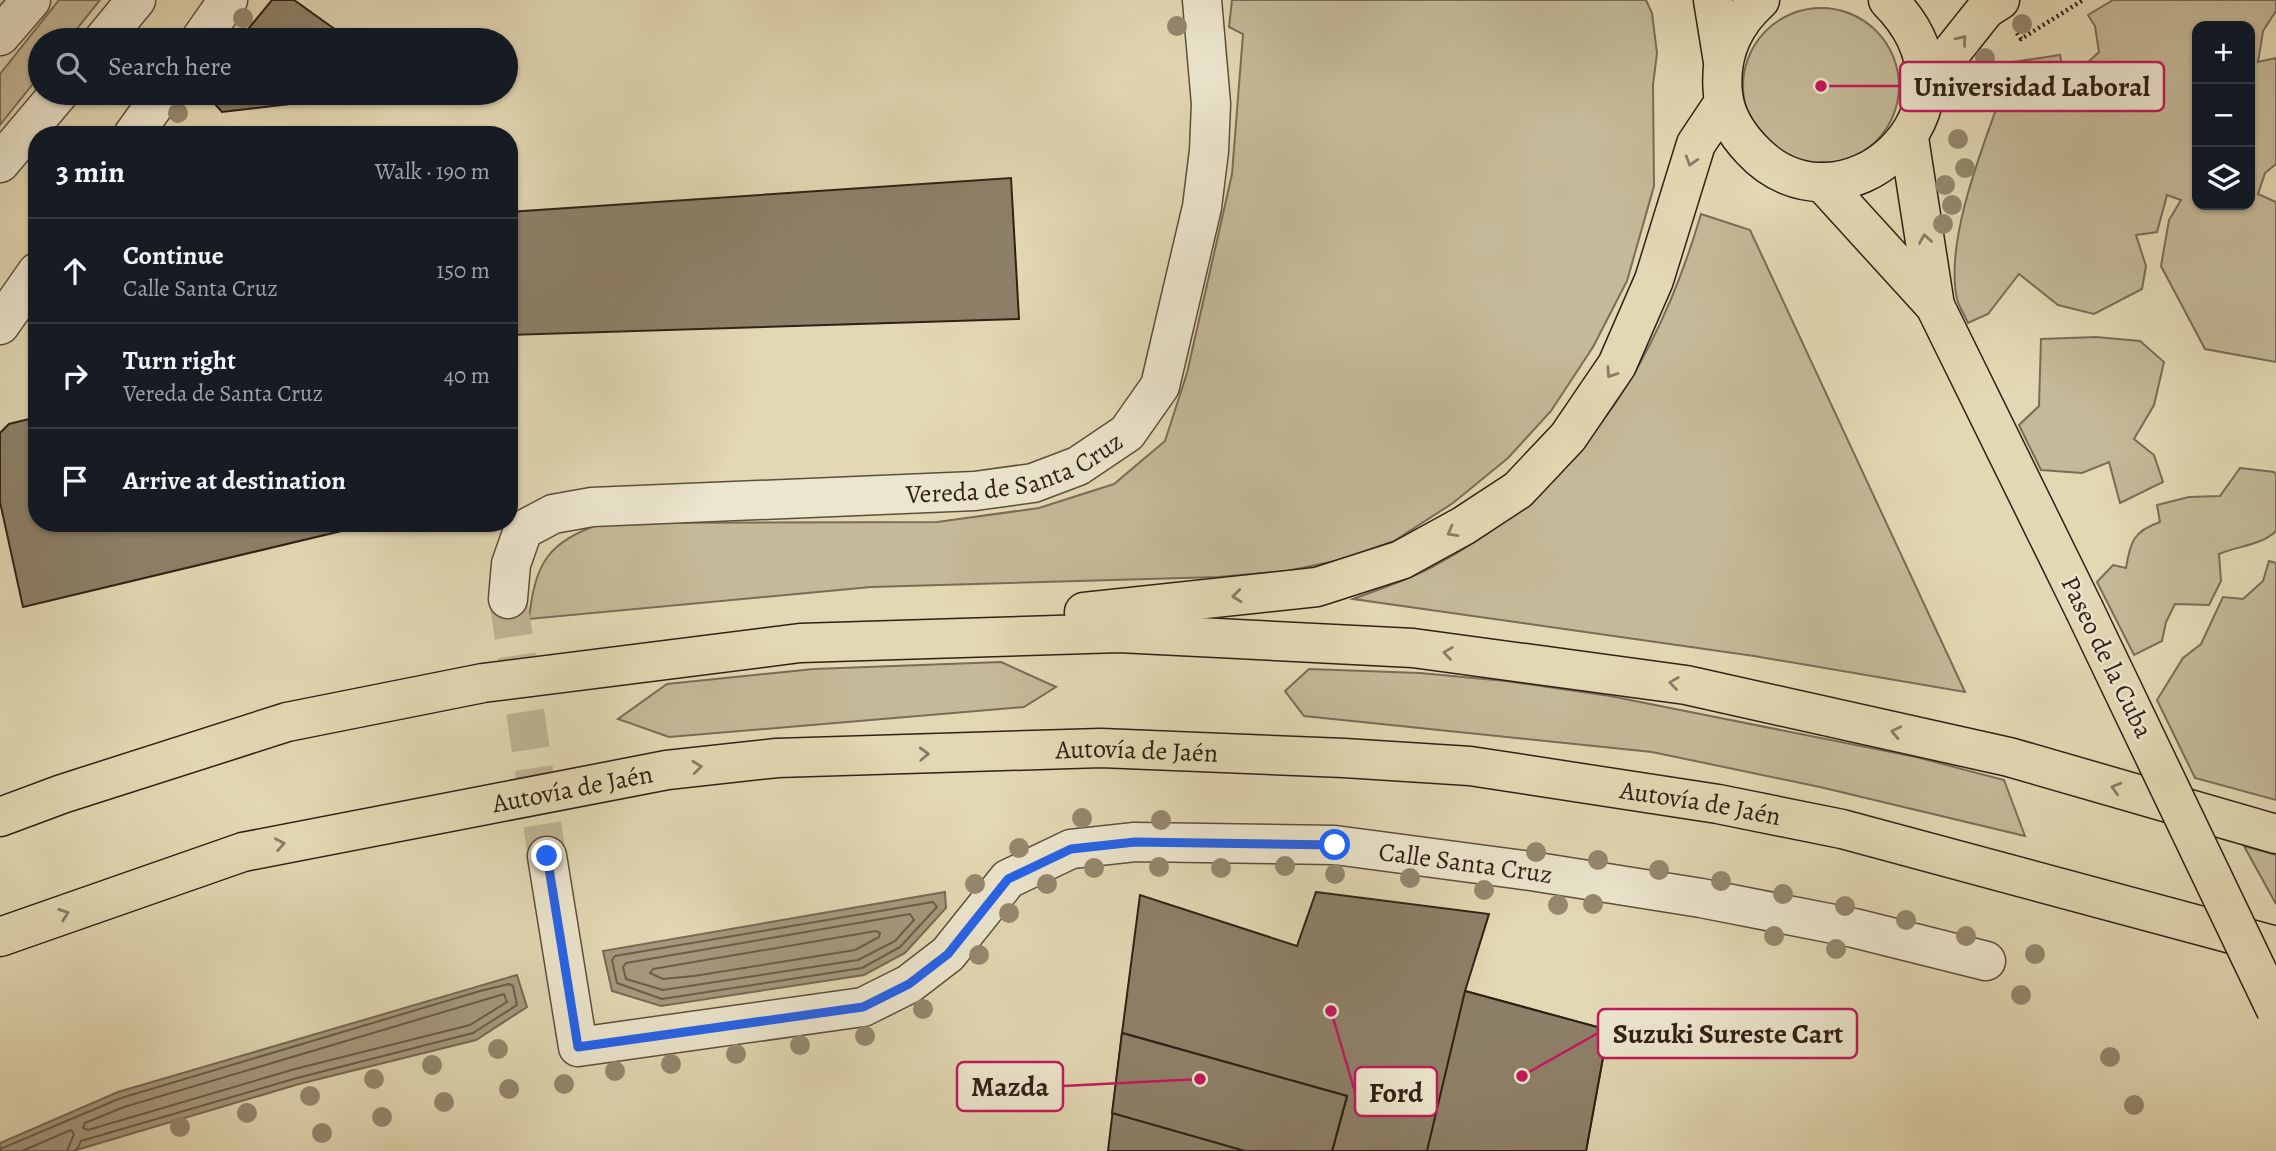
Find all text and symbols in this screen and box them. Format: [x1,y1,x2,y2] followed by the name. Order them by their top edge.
[2192,21,2255,210] map controls
[2192,21,2255,84] button: +
[28,28,518,105] search box
[1953,35,1966,47] one-way arrow
[52,48,90,86] icon: search
[108,49,232,84] text: Search here
[1900,62,2164,111] callout: Universidad Laboral
[1914,68,2151,106] text: Universidad Laboral
[2192,84,2255,147] button: −
[2192,147,2255,210] button: layers
[56,152,125,192] text: 3 min
[1684,155,1699,167] one-way arrow
[375,156,490,187] text: Walk · 190 m
[1917,233,1932,244] one-way arrow
[123,238,224,273] text: Continue
[56,252,94,290] icon: ahead
[436,255,490,286] text: 150 m
[123,273,278,304] text: Calle Santa Cruz
[123,343,236,378] text: Turn right
[56,357,94,395] icon: right
[444,360,490,391] text: 40 m
[1607,366,1620,379] one-way arrow
[123,378,323,409] text: Vereda de Santa Cruz
[904,423,1130,511] street label: Vereda de Santa Cruz
[56,462,94,500] icon: arrive
[123,463,346,498] text: Arrive at destination
[1447,524,1460,537] one-way arrow
[2053,570,2161,744] street label: Paseo de la Cuba
[1231,588,1242,603] one-way arrow
[1442,645,1454,660] one-way arrow
[1668,676,1680,691] one-way arrow
[1890,725,1902,740] one-way arrow
[1054,730,1219,770] street label: Autovía de Jaén
[918,746,929,761] one-way arrow
[488,756,656,821] street label: Autovía de Jaén
[691,759,702,774] one-way arrow
[1617,772,1784,834] street label: Autovía de Jaén
[2110,781,2122,796] one-way arrow
[1319,829,1350,860] route start
[1377,833,1555,892] street label: Calle Santa Cruz
[274,837,286,852] one-way arrow
[531,840,562,871] route end
[58,908,70,922] one-way arrow
[1598,1009,1857,1058] callout: Suzuki Sureste Cart
[1613,1015,1843,1053] text: Suzuki Sureste Cart
[957,1062,1063,1111] callout: Mazda
[1355,1067,1437,1116] callout: Ford
[971,1068,1050,1106] text: Mazda
[1369,1074,1424,1112] text: Ford

